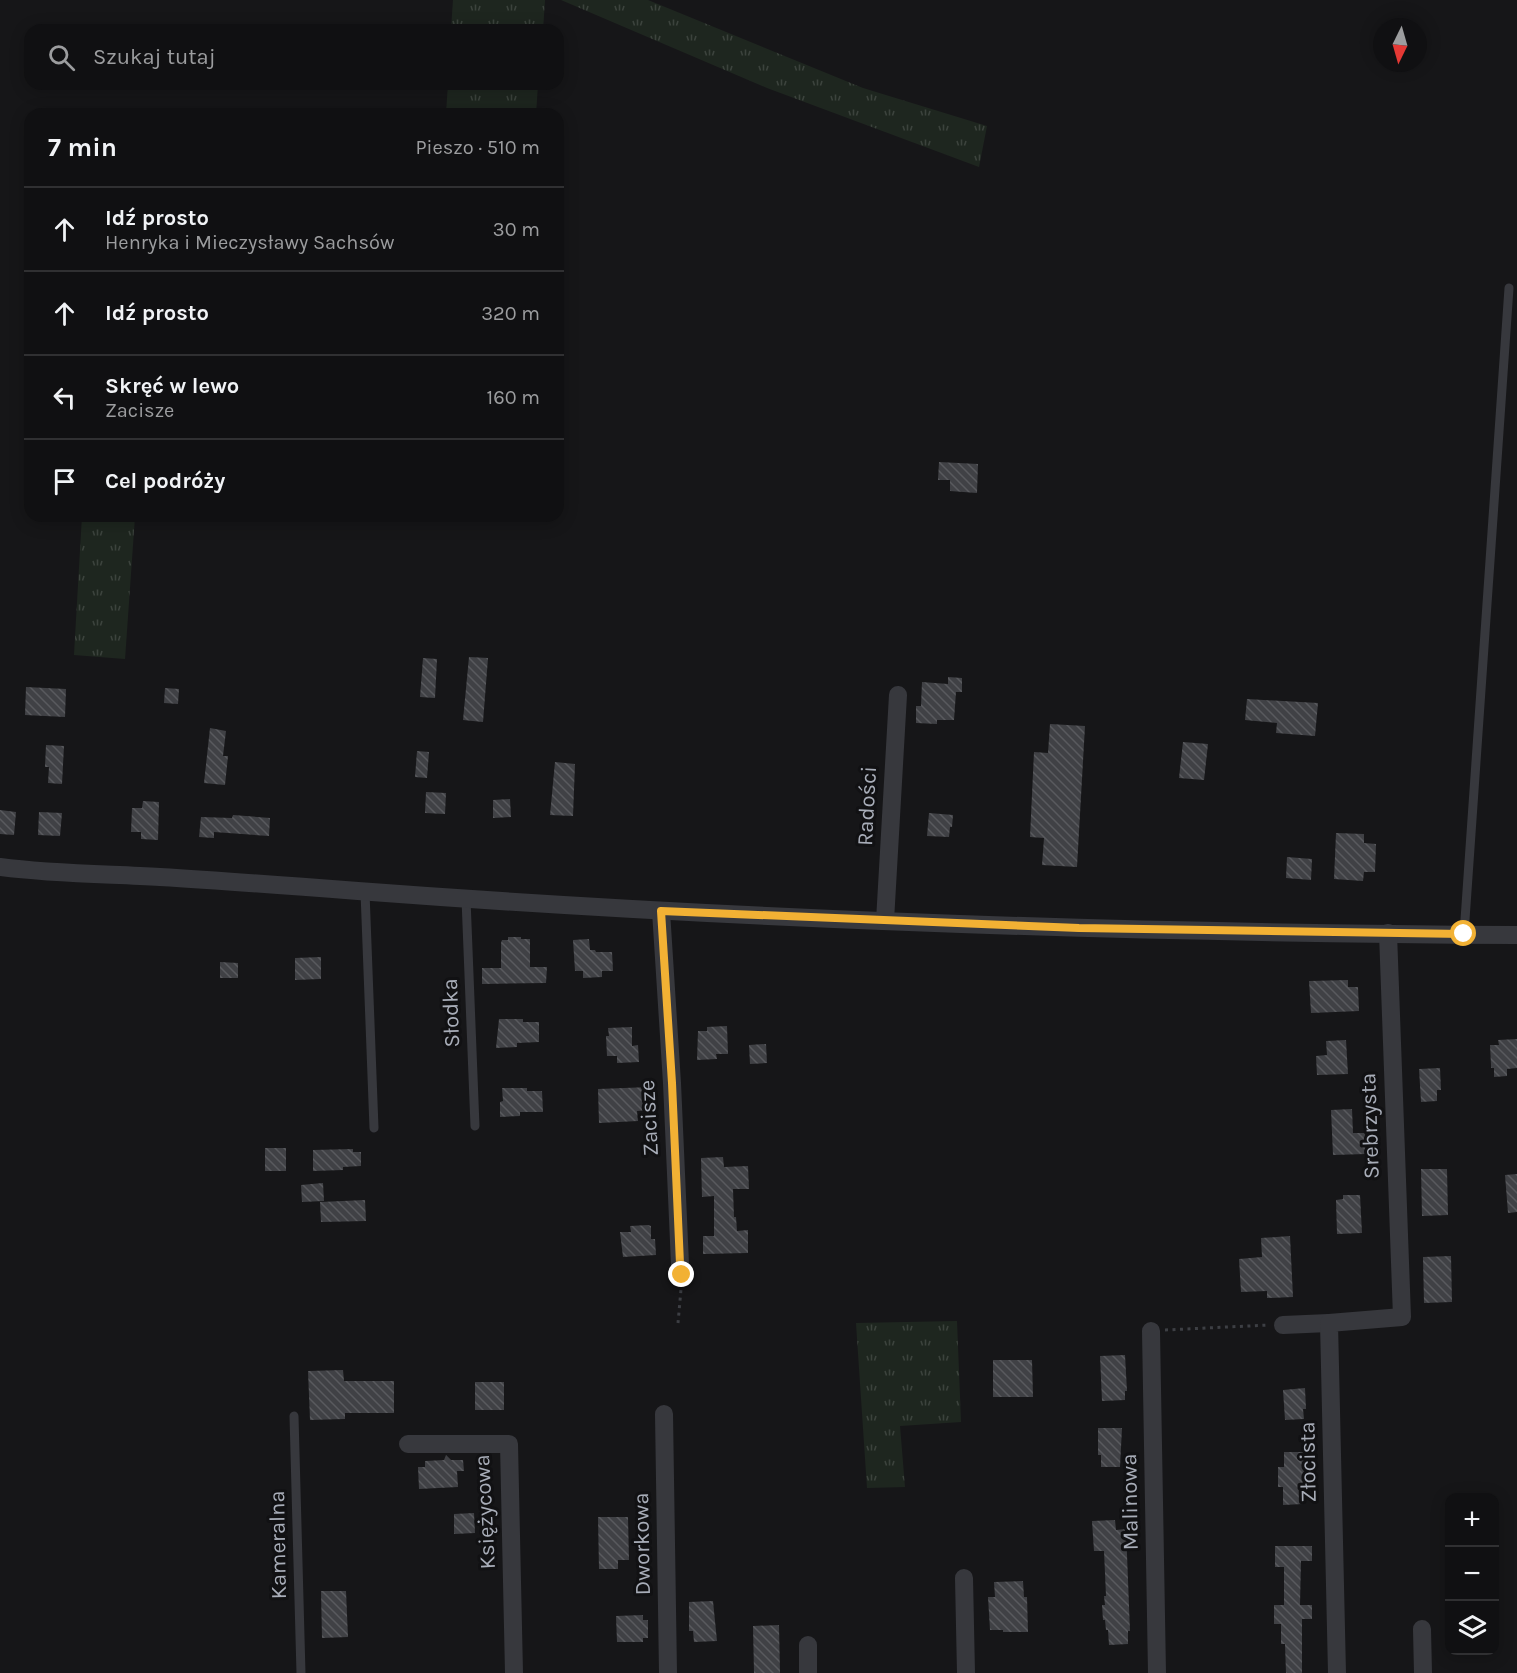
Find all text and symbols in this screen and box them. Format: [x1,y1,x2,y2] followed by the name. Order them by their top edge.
[1373,18,1427,72] north arrow
[24,24,564,90] search box
[45,41,78,74] icon: search
[93,44,216,70] text: Szukaj tutaj
[48,132,117,163] text: 7 min
[415,136,540,159] text: Pieszo · 510 m
[105,205,209,231] text: Idź prosto
[48,213,81,246] icon: ahead
[493,218,540,241] text: 30 m
[105,231,394,254] text: Henryka i Mieczysławy Sachsów
[48,297,81,330] icon: ahead
[105,300,209,326] text: Idź prosto
[481,302,540,325] text: 320 m
[105,373,239,399] text: Skręć w lewo
[48,381,81,414] icon: left
[487,386,540,409] text: 160 m
[105,399,174,422] text: Zacisze
[48,465,81,498] icon: arrive
[105,468,225,494] text: Cel podróży
[852,765,882,847] street label: Radości
[1450,920,1476,946] route start
[437,978,465,1048] street label: Słodka
[1355,1072,1385,1180] street label: Srebrzysta
[634,1079,664,1157] street label: Zacisze
[668,1261,694,1287] route end
[1294,1421,1322,1503] street label: Złocista
[1116,1453,1144,1551] street label: Malinowa
[469,1454,501,1570] street label: Księżycowa
[264,1490,292,1600] street label: Kameralna
[628,1492,656,1596] street label: Dworkowa
[1445,1493,1499,1655] map controls
[1445,1493,1499,1547] button: +
[1445,1547,1499,1601] button: −
[1445,1601,1499,1655] button: layers

